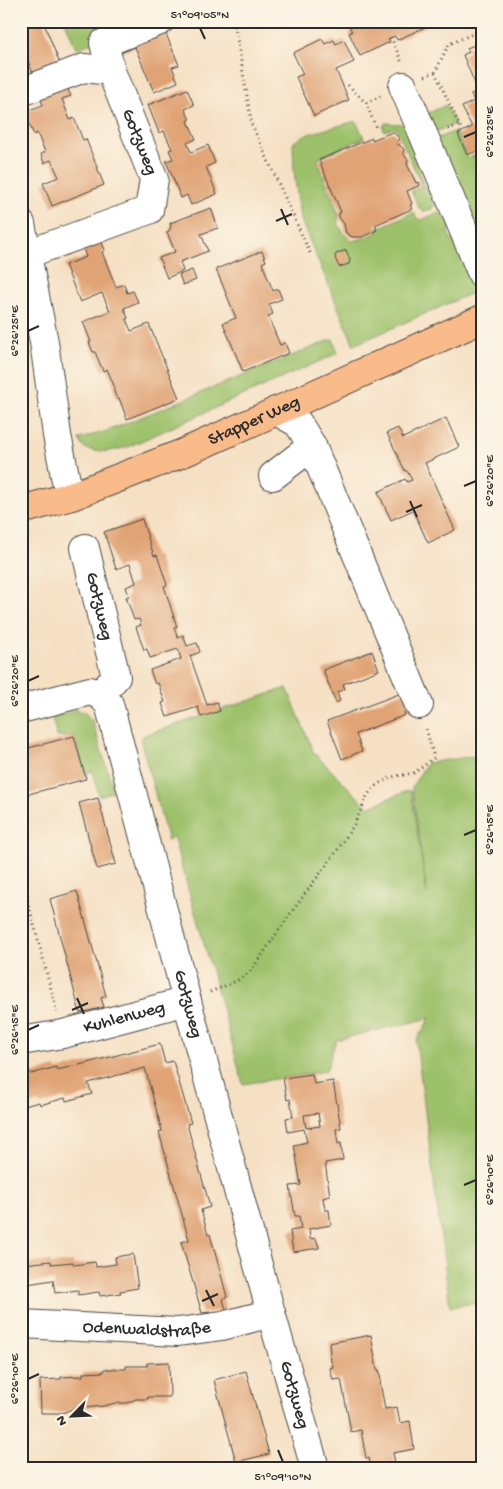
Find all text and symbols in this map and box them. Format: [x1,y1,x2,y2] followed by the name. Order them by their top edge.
[171,9,229,23] text: 51°09'05"N
[117,106,162,178] street label: Gotzweg
[484,106,498,158] text: 6°26'25"E
[9,305,23,357] text: 6°26'25"E
[205,391,303,451] street label: Stapper Weg
[484,455,498,507] text: 6°26'20"E
[81,570,117,643] street label: Gotzweg
[9,655,23,707] text: 6°26'20"E
[484,804,498,855] text: 6°26'15"E
[169,968,207,1040] street label: Gotzweg
[81,997,167,1039] street label: Kuhlenweg
[9,1004,23,1055] text: 6°26'15"E
[484,1154,498,1205] text: 6°26'10"E
[82,1317,213,1343] street label: Odenwaldstraße
[9,1353,23,1404] text: 6°26'10"E
[275,1358,314,1431] street label: Gotzweg
[48,1392,98,1442] north arrow
[53,1413,72,1428] text: N
[255,1471,312,1485] text: 51°09'10"N

